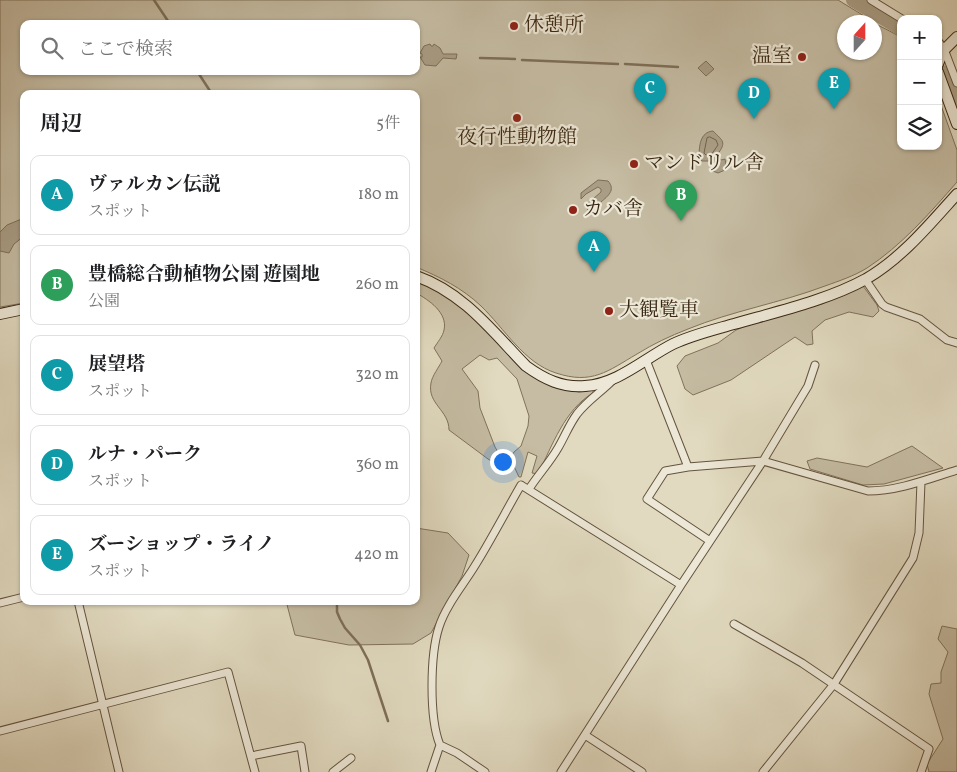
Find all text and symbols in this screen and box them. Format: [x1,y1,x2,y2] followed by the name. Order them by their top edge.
[524,12,584,40] place label: 休憩所
[837,15,882,60] north arrow
[897,15,942,150] map controls
[897,15,942,60] button: +
[20,20,420,75] search box
[508,20,520,32] marker: 休憩所
[38,34,66,62] icon: search
[78,37,173,63] text: ここで検索
[752,43,792,71] place label: 温室
[796,51,808,63] marker: 温室
[897,60,942,105] button: −
[818,68,850,109] pin: E
[634,73,666,114] pin: C
[738,78,770,119] pin: D
[897,105,942,150] button: layers
[40,110,82,139] text: 周辺
[511,112,523,124] marker: 夜行性動物館
[376,113,400,135] text: 5件
[457,124,577,152] place label: 夜行性動物館
[644,150,764,178] place label: マンドリル舎
[628,158,640,170] marker: マンドリル舎
[88,172,221,198] text: ヴァルカン伝説
[665,180,697,221] pin: B
[51,184,63,206] text: A
[358,184,399,206] text: 180 m
[583,196,643,224] place label: カバ舎
[88,201,152,223] text: スポット
[567,204,579,216] marker: カバ舎
[578,231,610,272] pin: A
[88,262,320,288] text: 豊橋総合動植物公園 遊園地
[52,274,62,296] text: B
[355,274,399,296] text: 260 m
[88,291,120,313] text: 公園
[619,297,699,325] place label: 大観覧車
[603,305,615,317] marker: 大観覧車
[88,352,145,378] text: 展望塔
[52,364,62,386] text: C
[355,364,399,386] text: 320 m
[88,381,152,403] text: スポット
[88,442,202,468] text: ルナ・パーク
[490,449,516,475] your location
[51,454,63,476] text: D
[356,454,399,476] text: 360 m
[88,471,152,493] text: スポット
[88,532,275,558] text: ズーショップ・ライノ
[52,544,62,566] text: E
[354,544,399,566] text: 420 m
[88,561,152,583] text: スポット

